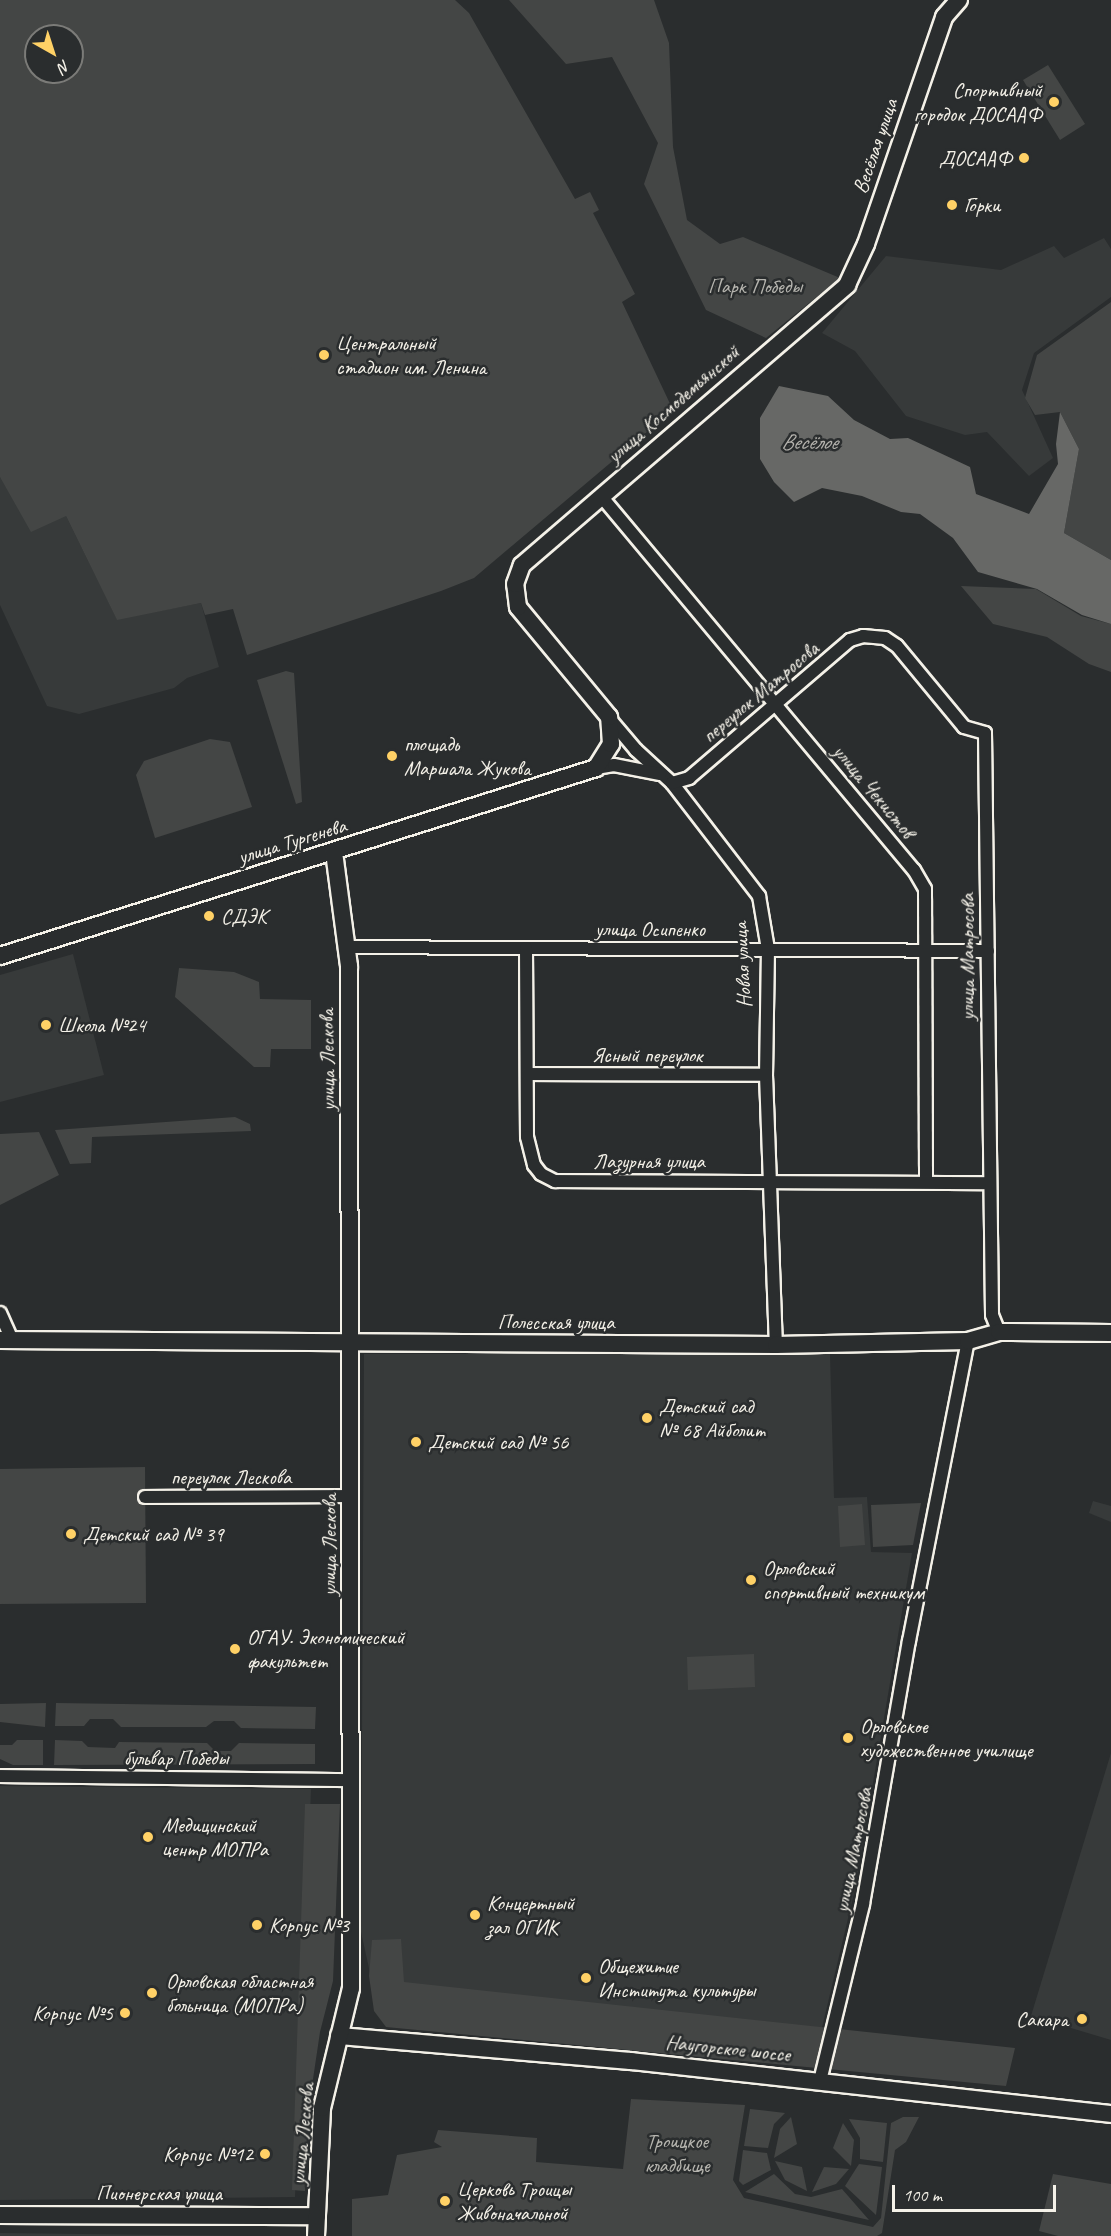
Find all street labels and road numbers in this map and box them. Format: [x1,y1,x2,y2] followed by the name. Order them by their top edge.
[847,94,903,198] street label: Весёлая улица
[602,340,744,468] street label: улица Космодемьянской
[697,636,823,748] street label: переулок Матросова
[828,740,920,842] street label: улица Чекистов
[235,813,349,869] street label: улица Тургенева
[954,894,980,1020] street label: улица Матросова
[595,916,705,942] street label: улица Осипенко
[727,921,757,1009] street label: Новая улица
[314,1009,340,1111] street label: улица Лескова
[592,1042,702,1068] street label: Ясный переулок
[593,1148,705,1174] street label: Лазурная улица
[497,1309,615,1335] street label: Полесская улица
[171,1464,291,1490] street label: переулок Лескова
[316,1494,342,1596] street label: улица Лескова
[124,1745,228,1771] street label: бульвар Победы
[829,1785,877,1915] street label: улица Матросова
[664,2029,792,2067] street label: Наугорское шоссе
[285,2082,319,2186] street label: улица Лескова
[95,2180,223,2206] street label: Пионерская улица

